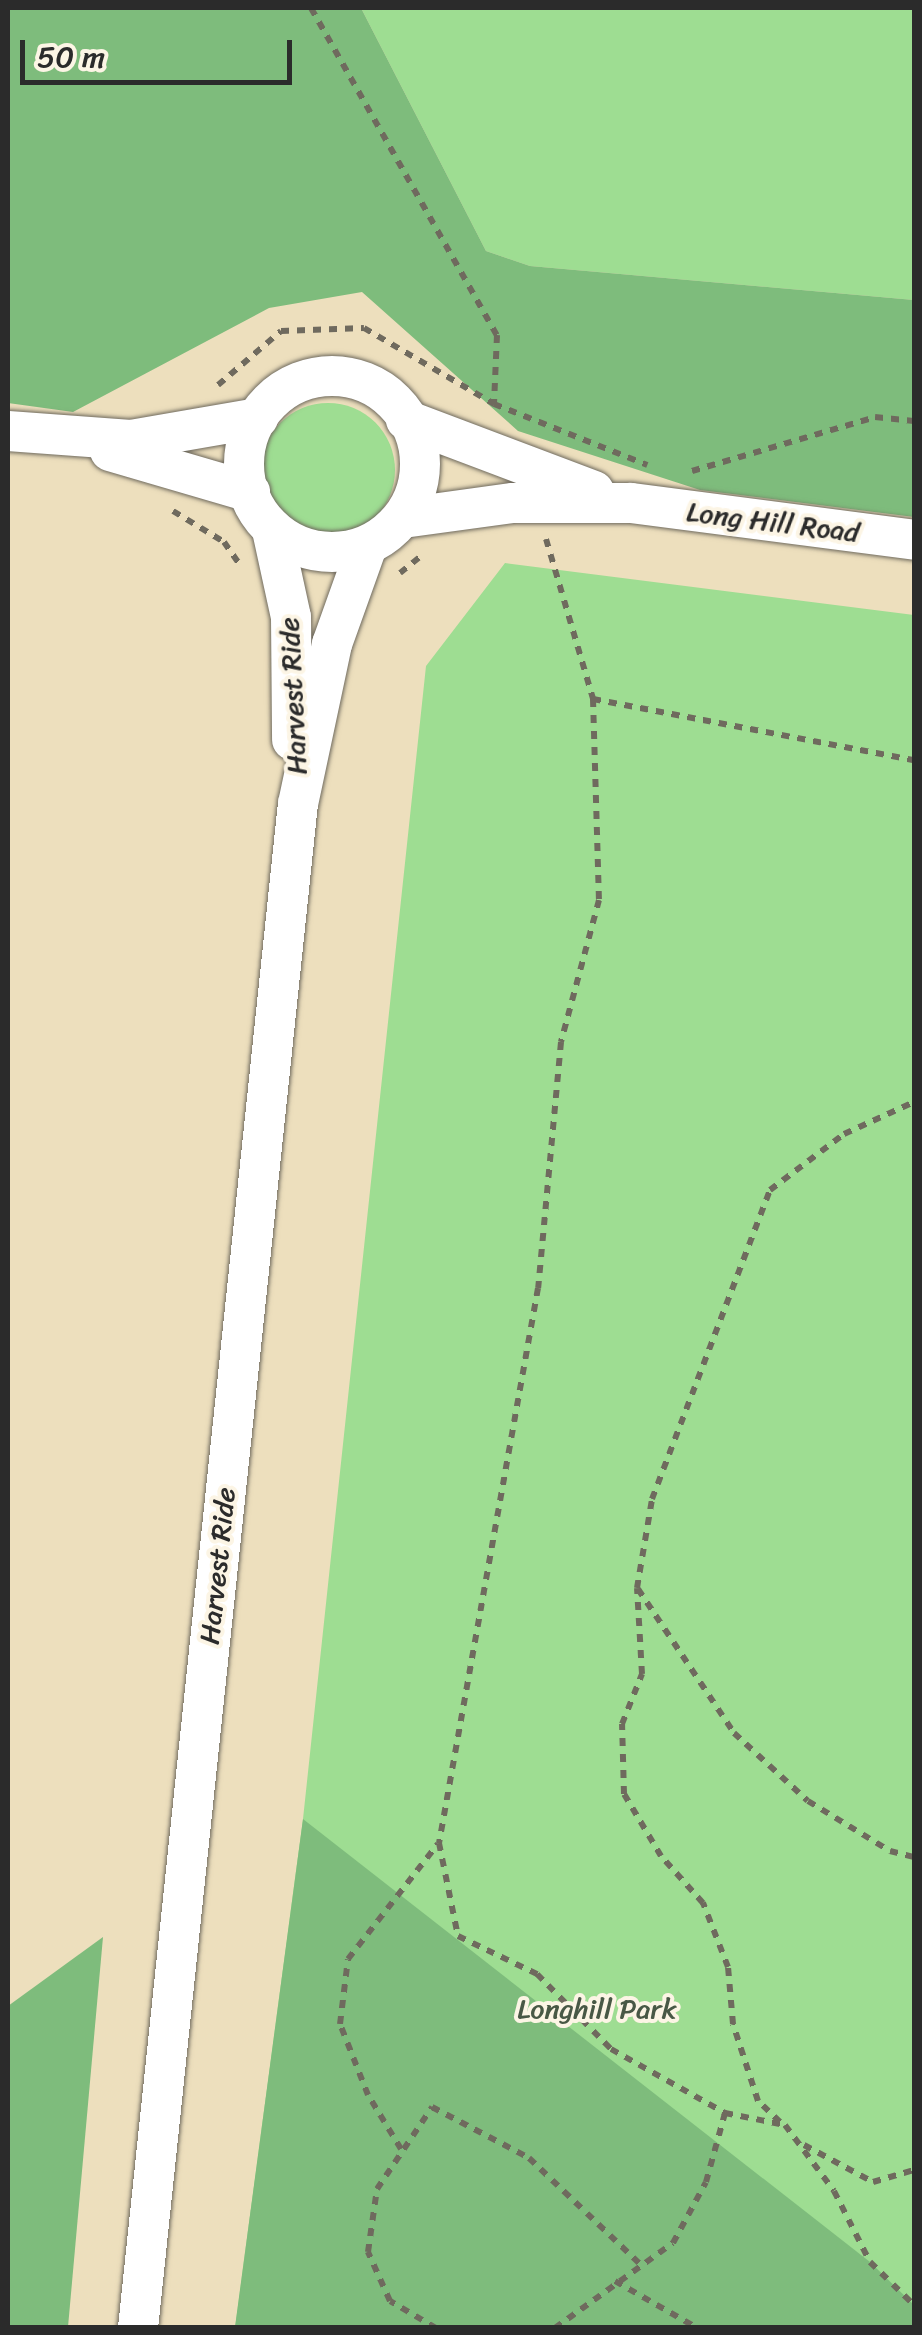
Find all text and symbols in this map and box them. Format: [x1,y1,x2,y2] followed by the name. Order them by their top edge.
[25,20,298,82] scale bar
[37,30,105,84] text: 50 m
[684,495,862,549] street label: Long Hill Road
[272,616,314,776] street label: Harvest Ride
[193,1486,243,1646] street label: Harvest Ride
[517,1992,677,2026] park label: Longhill Park

